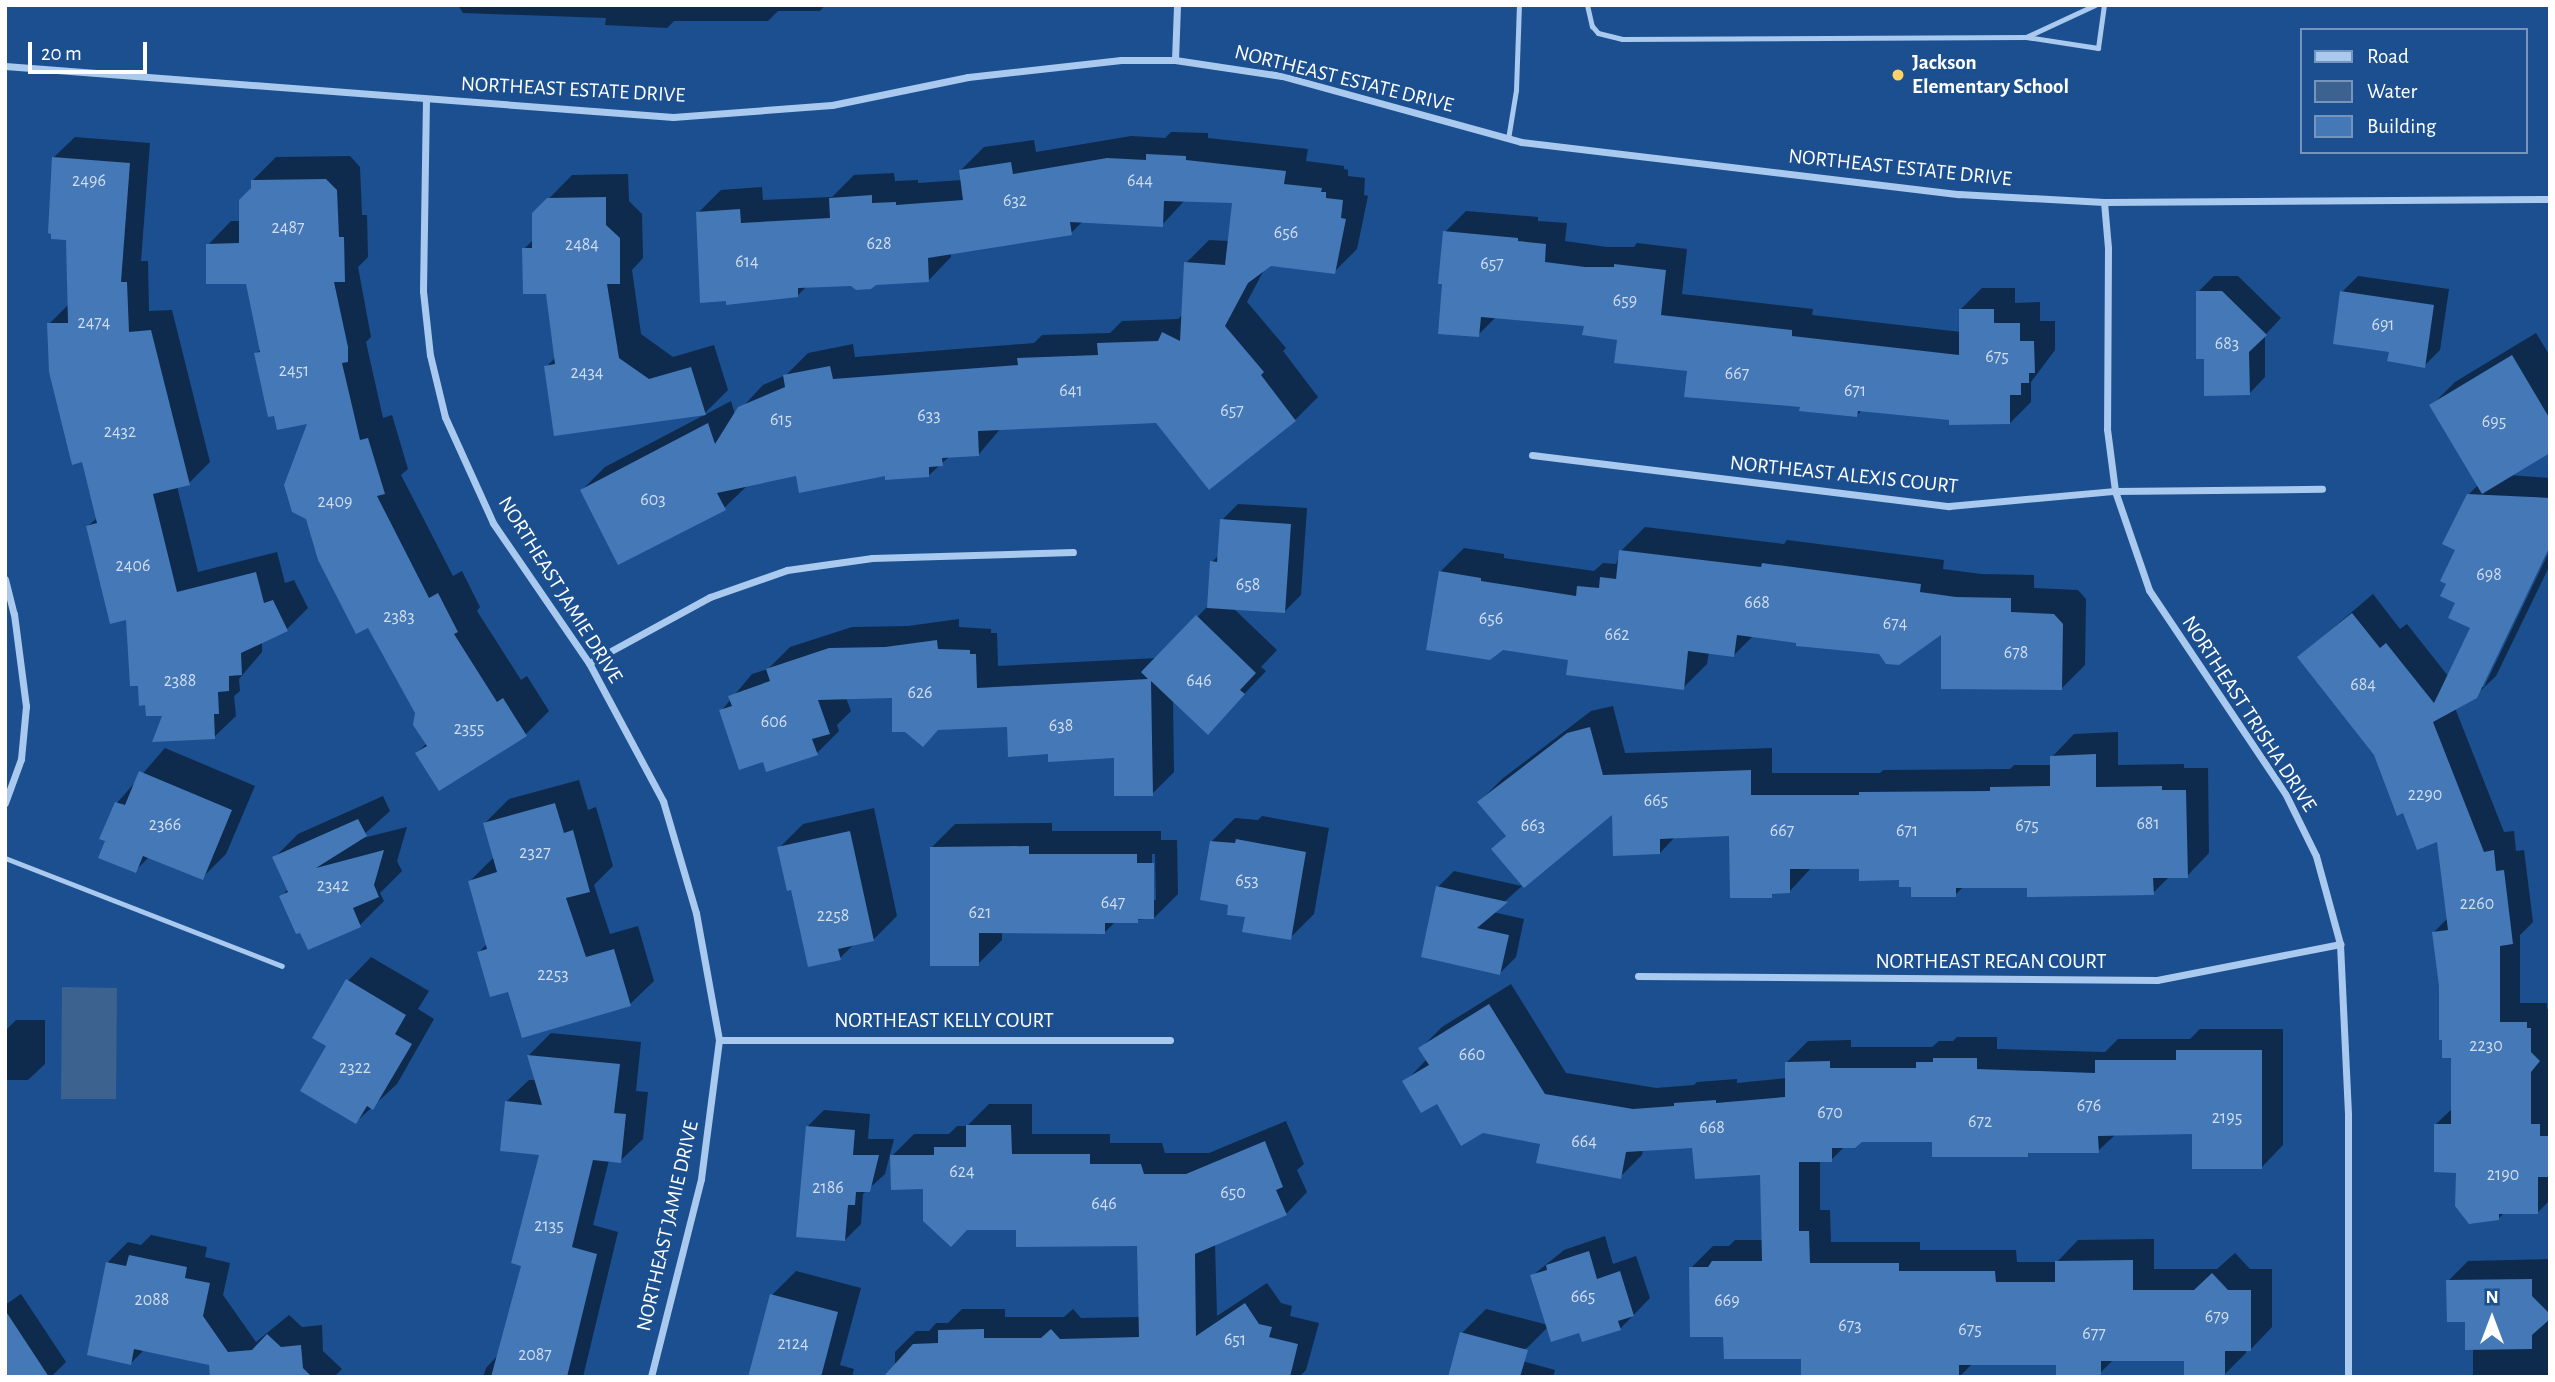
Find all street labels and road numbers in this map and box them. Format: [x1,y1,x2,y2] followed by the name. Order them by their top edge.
[1232,40,1456,118] street label: NORTHEAST ESTATE DRIVE
[460,72,686,108] street label: NORTHEAST ESTATE DRIVE
[1787,144,2013,192] street label: NORTHEAST ESTATE DRIVE
[1729,450,1959,500] street label: NORTHEAST ALEXIS COURT
[492,492,628,688] street label: NORTHEAST JAMIE DRIVE
[2176,611,2322,817] street label: NORTHEAST TRISHA DRIVE
[1876,949,2106,975] street label: NORTHEAST REGAN COURT
[834,1008,1054,1034] street label: NORTHEAST KELLY COURT
[632,1118,704,1334] street label: NORTHEAST JAMIE DRIVE

